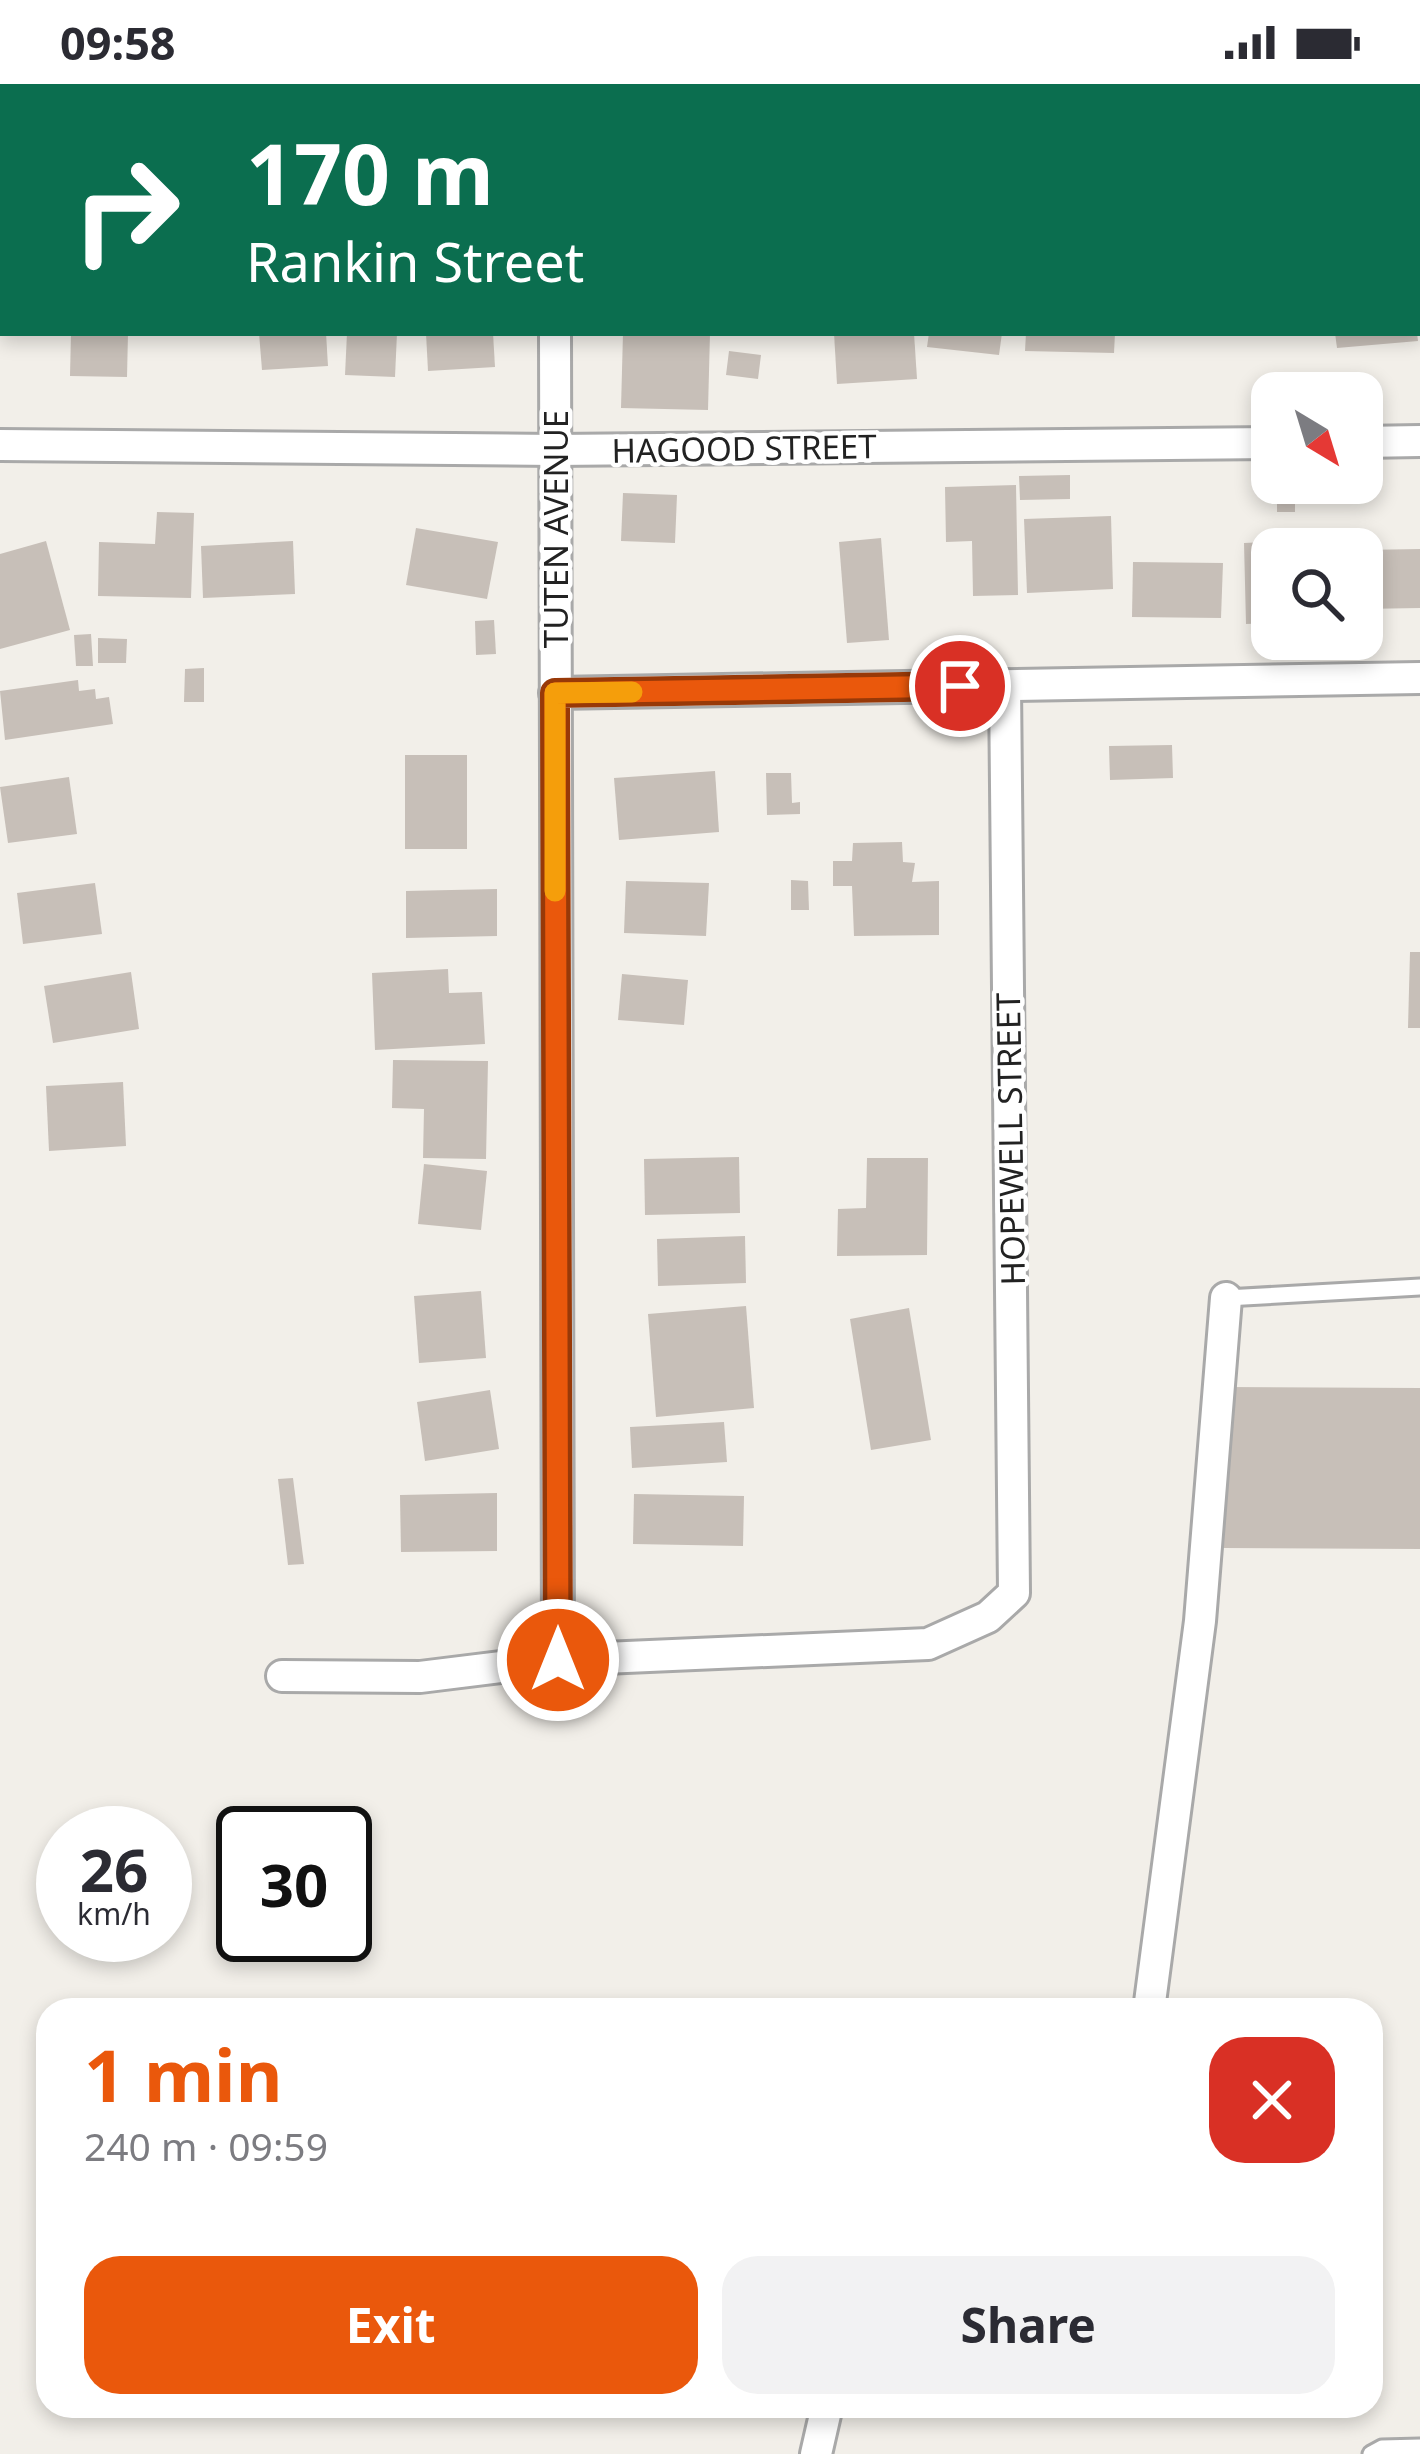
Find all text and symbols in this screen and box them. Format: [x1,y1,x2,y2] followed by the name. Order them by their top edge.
[60,12,176,73] text: 09:58
[246,115,494,230] text: 170 m
[48,132,204,288] icon: right
[246,224,584,298] text: Rankin Street
[1251,372,1383,504] north arrow
[1251,372,1383,660] map controls
[533,410,578,648] street label: TUTEN AVENUE
[611,423,877,473] street label: HAGOOD STREET
[1251,528,1383,660] button: search
[909,635,1011,737] pin
[927,653,993,719] icon: arrive
[985,992,1035,1286] street label: HOPEWELL STREET
[495,1597,621,1723] position arrow
[216,1806,372,1962] speed limit sign: 30
[80,1828,148,1910] text: 26
[77,1893,151,1934] text: km/h
[84,2025,282,2123] text: 1 min
[1209,2037,1335,2163] button: close
[84,2119,328,2172] text: 240 m · 09:59
[84,2256,698,2394] button: Exit
[722,2256,1335,2394] button: Share

